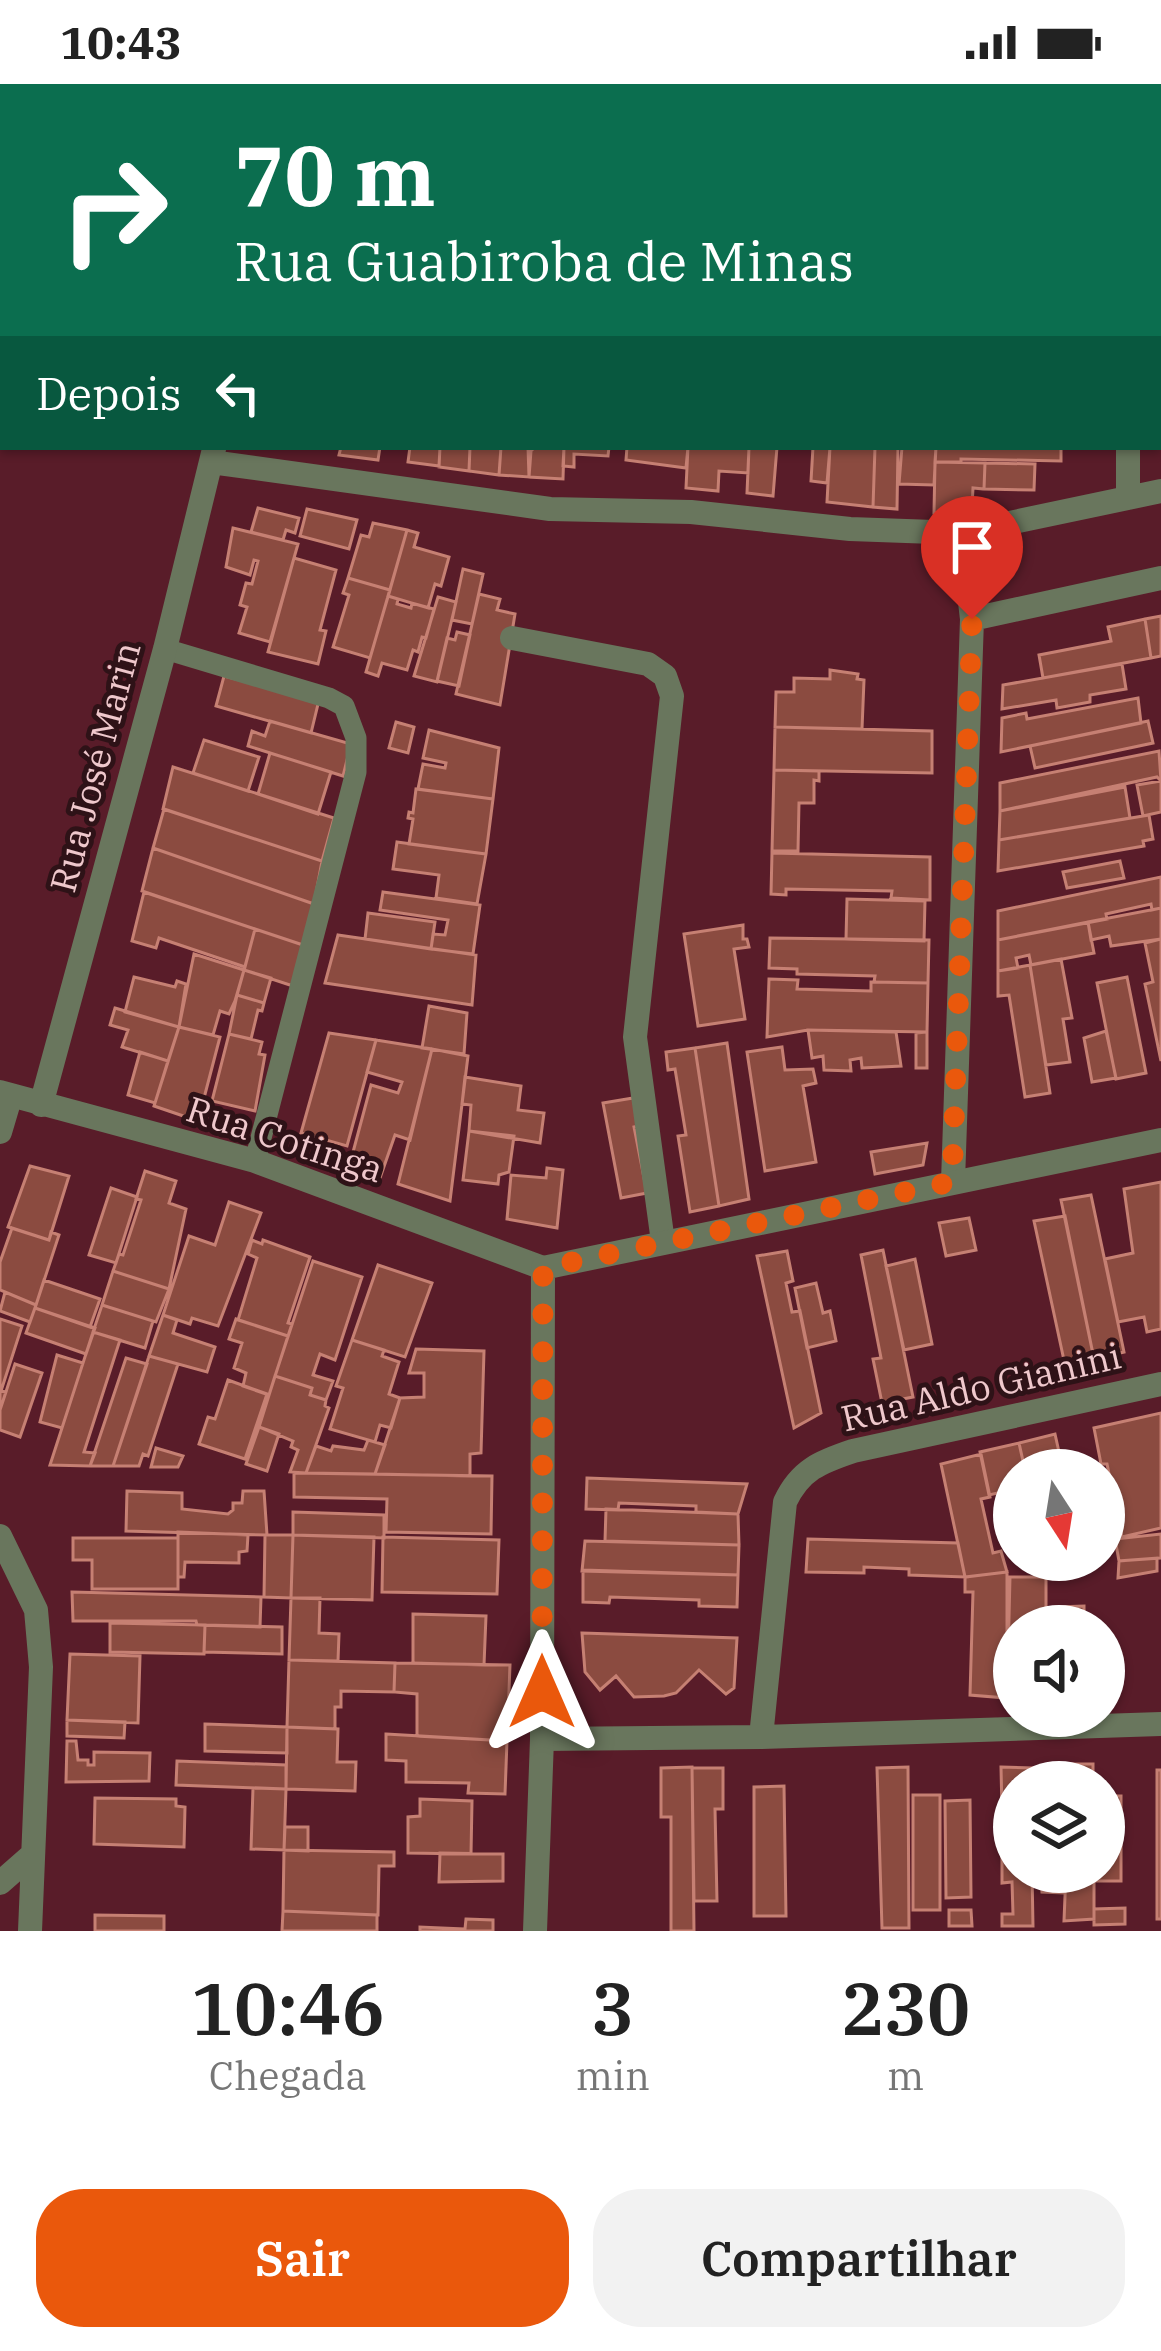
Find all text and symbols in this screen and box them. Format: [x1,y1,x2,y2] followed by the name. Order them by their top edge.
[60,13,182,71] text: 10:43
[234,120,436,229] text: 70 m
[36,132,192,288] icon: right
[234,226,854,296] text: Rua Guabiroba de Minas
[205,360,271,426] icon: left
[36,364,181,422] text: Depois
[921,496,1023,619] pin
[939,514,1005,580] icon: arrive
[39,637,151,897] street label: Rua José Marin
[181,1085,389,1192] street label: Rua Cotinga
[836,1331,1125,1442] street label: Rua Aldo Gianini
[993,1449,1125,1581] north arrow
[993,1449,1125,1893] map controls
[993,1605,1125,1737] button: sound
[479,1629,605,1755] position arrow
[993,1761,1125,1893] button: layers
[191,1961,385,2055] text: 10:46
[591,1961,634,2055] text: 3
[841,1961,970,2055] text: 230
[209,2050,367,2101] text: Chegada
[576,2050,650,2101] text: min
[887,2050,924,2101] text: m
[36,2189,569,2327] button: Sair
[593,2189,1125,2327] button: Compartilhar

